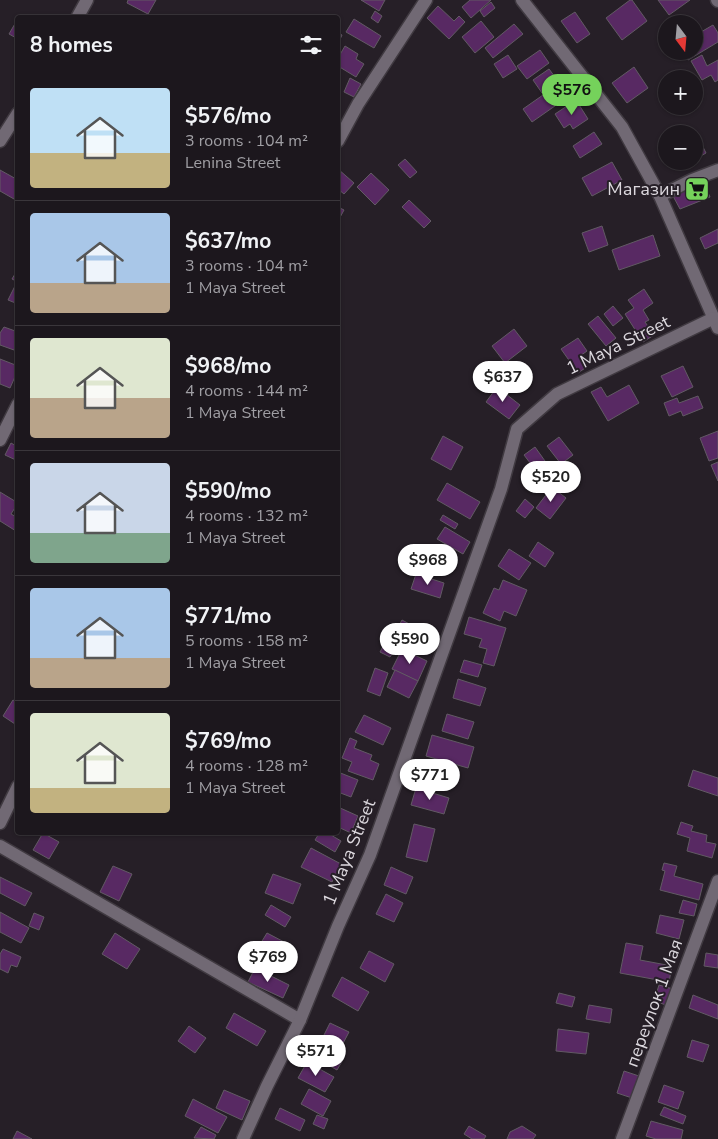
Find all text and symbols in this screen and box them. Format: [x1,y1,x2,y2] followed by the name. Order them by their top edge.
[658,15,702,60] north arrow
[658,15,703,170] map controls
[30,31,113,59] text: 8 homes
[297,31,325,59] icon: filters
[658,70,703,115] button: +
[542,74,602,116] pin: $576
[553,79,591,101] text: $576
[185,102,271,130] text: $576/mo
[70,108,130,168] icon: home
[658,125,703,170] button: −
[185,130,308,152] text: 3 rooms · 104 m²
[185,152,280,174] text: Lenina Street
[684,176,710,202] supermarket icon: Магазин
[607,177,680,201] place label: Магазин
[185,227,271,255] text: $637/mo
[70,233,130,293] icon: home
[185,255,308,277] text: 3 rooms · 104 m²
[185,277,285,299] text: 1 Maya Street
[562,309,674,380] street label: 1 Maya Street
[185,352,271,380] text: $968/mo
[70,358,130,418] icon: home
[473,360,533,403] pin: $637
[484,366,522,388] text: $637
[185,380,308,402] text: 4 rooms · 144 m²
[185,402,285,424] text: 1 Maya Street
[521,460,581,503] pin: $520
[532,466,570,488] text: $520
[185,477,271,505] text: $590/mo
[70,483,130,543] icon: home
[185,505,308,527] text: 4 rooms · 132 m²
[185,527,285,549] text: 1 Maya Street
[398,544,458,586] pin: $968
[409,549,447,571] text: $968
[185,602,271,630] text: $771/mo
[70,608,130,668] icon: home
[380,622,440,665] pin: $590
[391,628,429,650] text: $590
[185,630,308,652] text: 5 rooms · 158 m²
[185,652,285,674] text: 1 Maya Street
[185,727,271,755] text: $769/mo
[70,733,130,793] icon: home
[185,755,308,777] text: 4 rooms · 128 m²
[400,758,460,801] pin: $771
[411,764,449,786] text: $771
[185,777,285,799] text: 1 Maya Street
[317,795,381,909] street label: 1 Maya Street
[620,936,688,1070] street label: переулок 1 Мая
[238,940,298,983] pin: $769
[249,946,287,968] text: $769
[286,1034,346,1077] pin: $571
[297,1040,335,1062] text: $571

